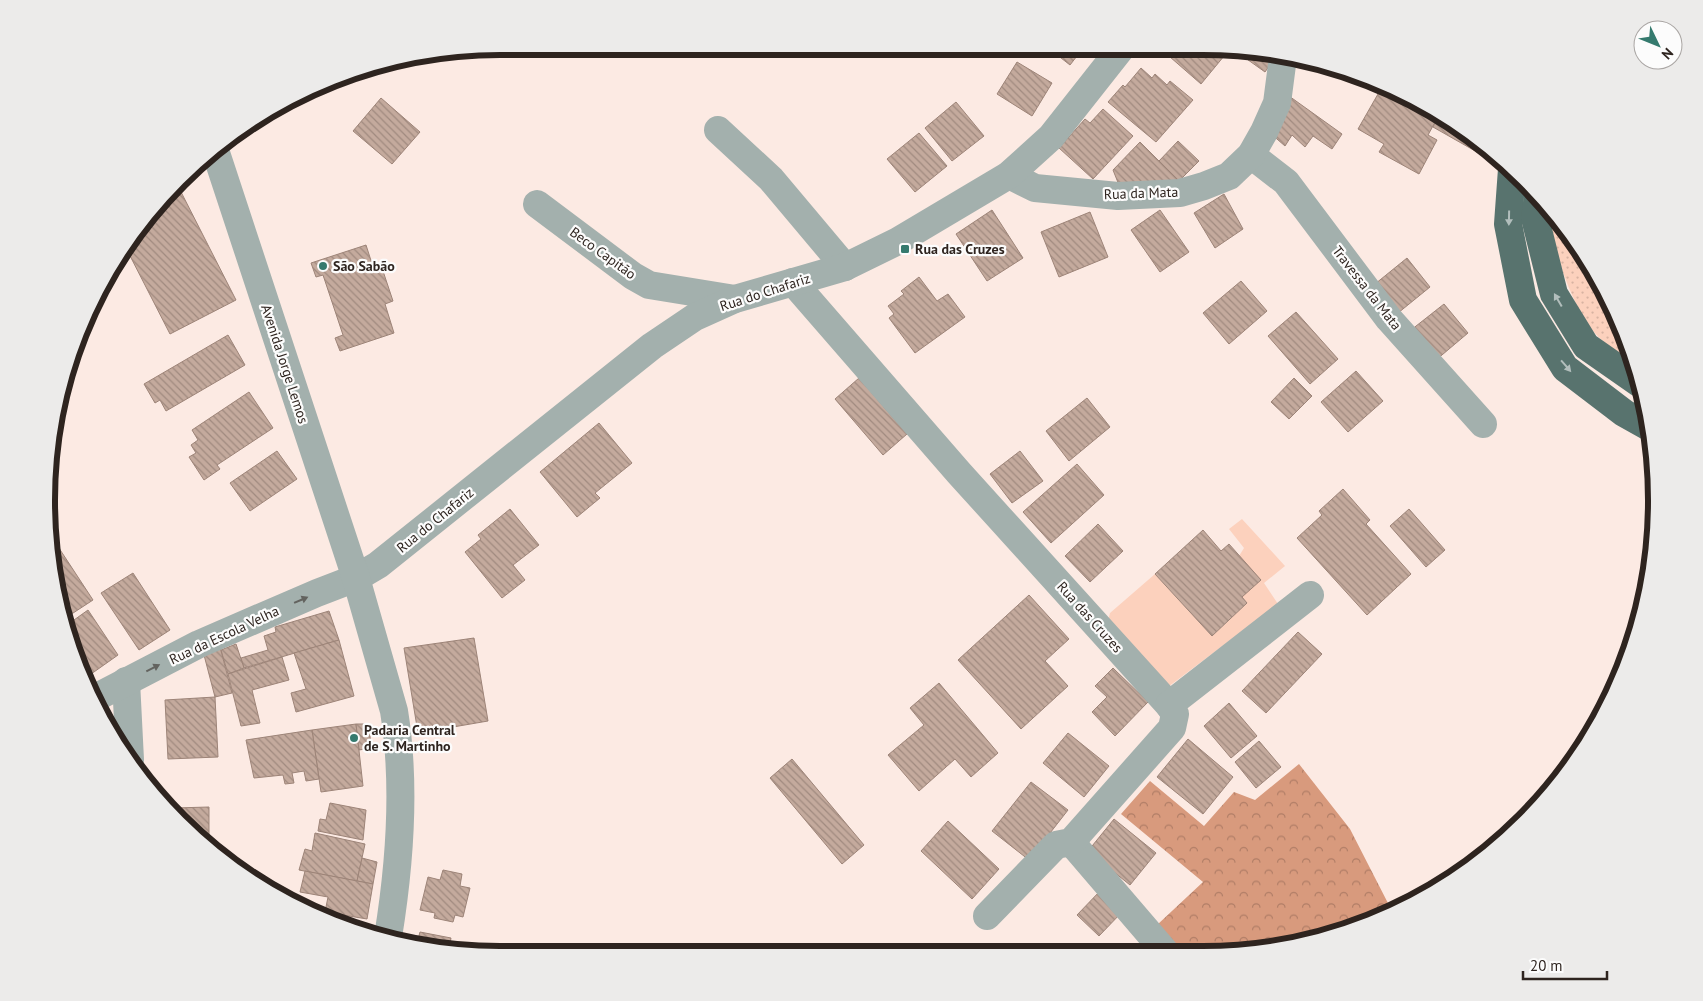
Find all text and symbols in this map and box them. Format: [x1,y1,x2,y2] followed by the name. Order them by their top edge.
[1633,20,1683,70] north arrow
[1658,44,1677,63] text: N
[1104,183,1179,203] street label: Rua da Mata
[1505,210,1513,226] one-way arrow
[566,223,640,283] street label: Beco Capitão
[915,240,1005,258] place label: Rua das Cruzes
[1328,242,1406,334] street label: Travessa da Mata
[899,243,911,255] marker: Rua das Cruzes
[333,257,395,275] place label: São Sabão
[317,260,329,272] marker: São Sabão
[718,269,812,315] street label: Rua do Chafariz
[1554,292,1562,307] one-way arrow
[257,302,313,426] street label: Avenida Jorge Lemos
[1560,360,1572,372] one-way arrow
[393,483,477,557] street label: Rua do Chafariz
[1053,578,1127,656] street label: Rua das Cruzes
[294,595,308,603] one-way arrow
[166,602,282,668] street label: Rua da Escola Velha
[146,664,161,672] one-way arrow
[364,721,456,755] place label: Padaria Central de S. Martinho
[348,732,360,744] marker: Padaria Central de S. Martinho
[1523,948,1607,980] scale bar
[1530,956,1563,975] text: 20 m

